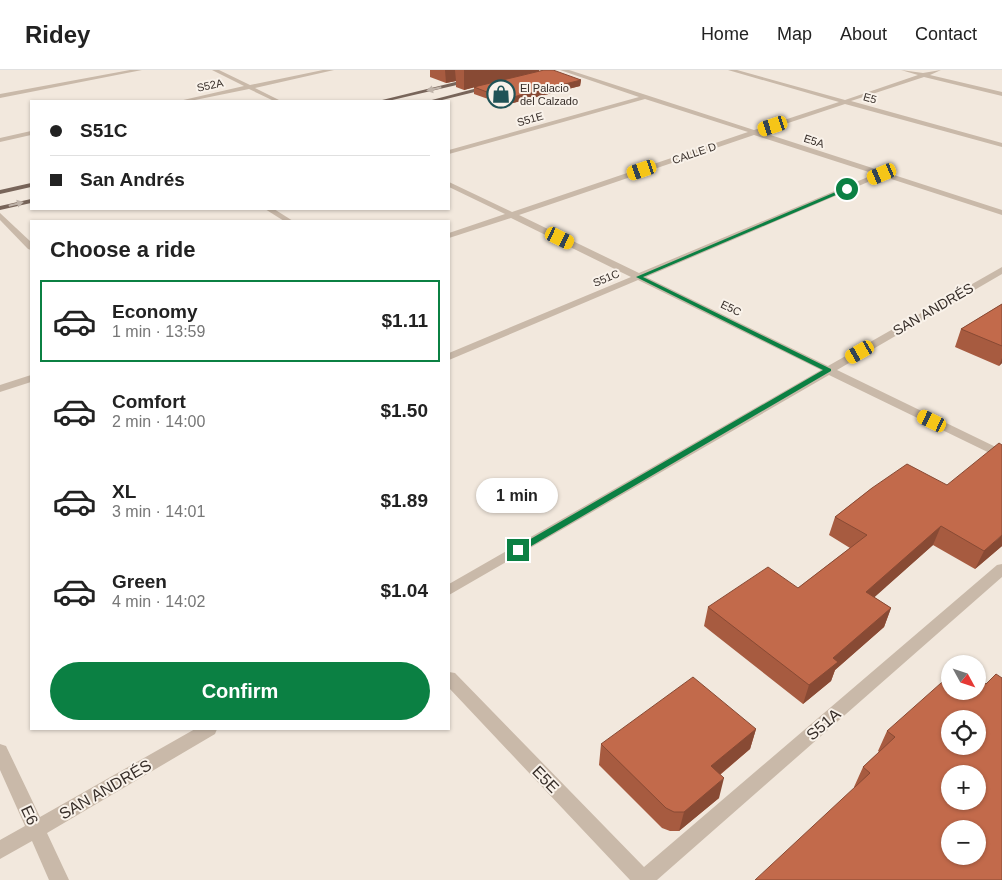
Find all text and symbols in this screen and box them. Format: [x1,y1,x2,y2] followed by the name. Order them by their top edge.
[25,21,90,48] text: Ridey
[701,24,749,44] text: Home
[777,24,812,44] text: Map
[840,24,887,44] text: About
[915,24,977,44] text: Contact
[196,76,225,94] street label: S52A
[486,79,516,109] shop icon: El Palacio del Calzado
[520,82,578,107] place label: El Palacio del Calzado
[426,85,441,93] one-way arrow
[862,90,878,106] street label: E5
[515,110,545,128] street label: S51E
[756,114,789,138] car
[80,120,128,141] text: S51C
[802,132,826,150] street label: E5A
[670,140,718,166] street label: CALLE D
[625,158,658,182] car
[865,161,898,187] car
[80,169,185,190] text: San Andrés
[836,178,858,200] route start
[8,200,23,208] one-way arrow
[543,225,576,251] car
[50,237,195,262] text: Choose a ride
[591,267,621,289] street label: S51C
[890,280,976,338] street label: SAN ANDRÉS
[719,298,743,318] street label: E5C
[52,299,97,344] icon: car
[112,301,198,322] text: Economy
[382,310,428,331] text: $1.11
[112,323,205,340] text: 1 min · 13:59
[843,338,876,366] car
[52,389,97,434] icon: car
[112,391,186,412] text: Comfort
[380,400,428,421] text: $1.50
[915,408,948,434] car
[112,413,205,430] text: 2 min · 14:00
[477,478,559,512] callout: 1 min
[52,479,97,524] icon: car
[112,481,136,502] text: XL
[496,487,538,504] text: 1 min
[380,490,428,511] text: $1.89
[112,503,205,520] text: 3 min · 14:01
[507,539,529,561] route end
[52,569,97,614] icon: car
[112,571,167,592] text: Green
[380,580,428,601] text: $1.04
[112,593,205,610] text: 4 min · 14:02
[941,655,986,700] north arrow
[941,655,986,865] map controls
[50,662,430,720] button: Confirm
[803,705,844,744] street label: S51A
[941,710,986,755] button: locate
[56,755,154,823] street label: SAN ANDRÉS
[529,763,562,796] street label: E5E
[941,765,986,810] button: +
[18,803,41,828] street label: E6
[941,820,986,865] button: −

